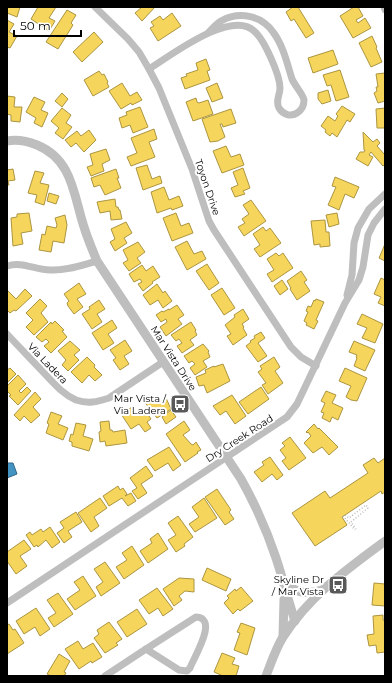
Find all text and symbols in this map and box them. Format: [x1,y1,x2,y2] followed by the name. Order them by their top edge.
[14,12,81,38] scale bar
[20,18,51,33] text: 50 m
[192,157,223,217] street label: Toyon Drive
[148,323,199,393] street label: Mar Vista Drive
[25,340,70,387] street label: Via Ladera
[114,392,167,417] place label: Mar Vista / Via Ladera
[169,393,191,415] bus stop icon: Mar Vista / Via Ladera
[203,412,276,465] street label: Dry Creek Road
[271,573,324,598] place label: Skyline Dr / Mar Vista
[327,574,349,596] bus stop icon: Skyline Dr / Mar Vista

